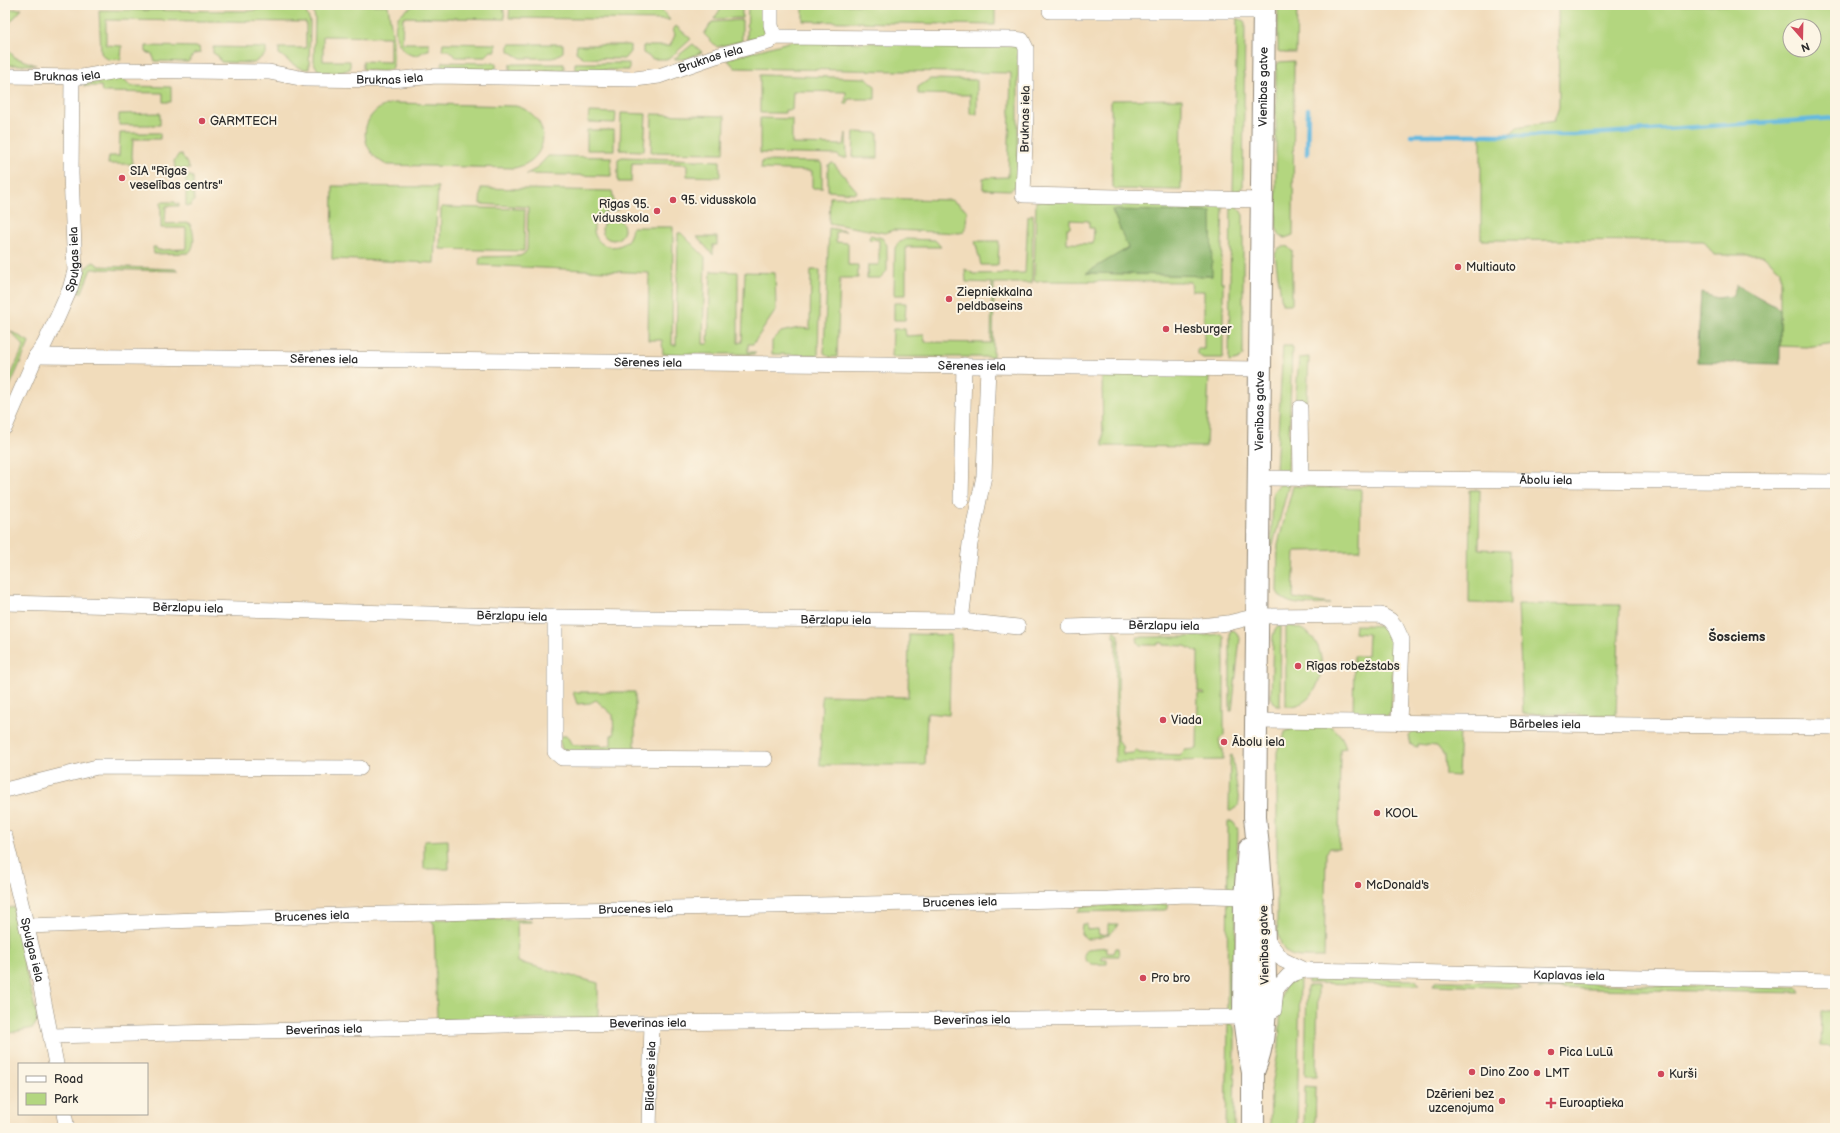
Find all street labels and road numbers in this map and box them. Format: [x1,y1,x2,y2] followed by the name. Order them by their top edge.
[676,42,745,77] street label: Bruknas iela
[1256,47,1272,127] street label: Vienības gatve
[33,67,102,85] street label: Bruknas iela
[356,70,424,88] street label: Bruknas iela
[1017,85,1034,153] street label: Bruknas iela
[63,226,83,294] street label: Spulgas iela
[290,352,358,367] street label: Sērenes iela
[614,355,682,371] street label: Sērenes iela
[938,359,1006,374] street label: Sērenes iela
[1252,371,1268,451] street label: Vienības gatve
[1519,472,1573,488] street label: Ābolu iela
[152,600,224,617] street label: Bērzlapu iela
[476,608,548,625] street label: Bērzlapu iela
[800,612,872,628] street label: Bērzlapu iela
[1128,618,1200,634] street label: Bērzlapu iela
[1509,717,1581,732] street label: Bārbeles iela
[922,894,998,911] street label: Brucenes iela
[598,901,674,918] street label: Brucenes iela
[1256,905,1273,985] street label: Vienības gatve
[274,908,350,925] street label: Brucenes iela
[17,916,47,984] street label: Spulgas iela
[1533,968,1605,984] street label: Kaplavas iela
[933,1012,1011,1028] street label: Beverīnas iela
[609,1016,687,1031] street label: Beverīnas iela
[285,1022,363,1038] street label: Beverīnas iela
[642,1041,660,1111] street label: Blīdenes iela

